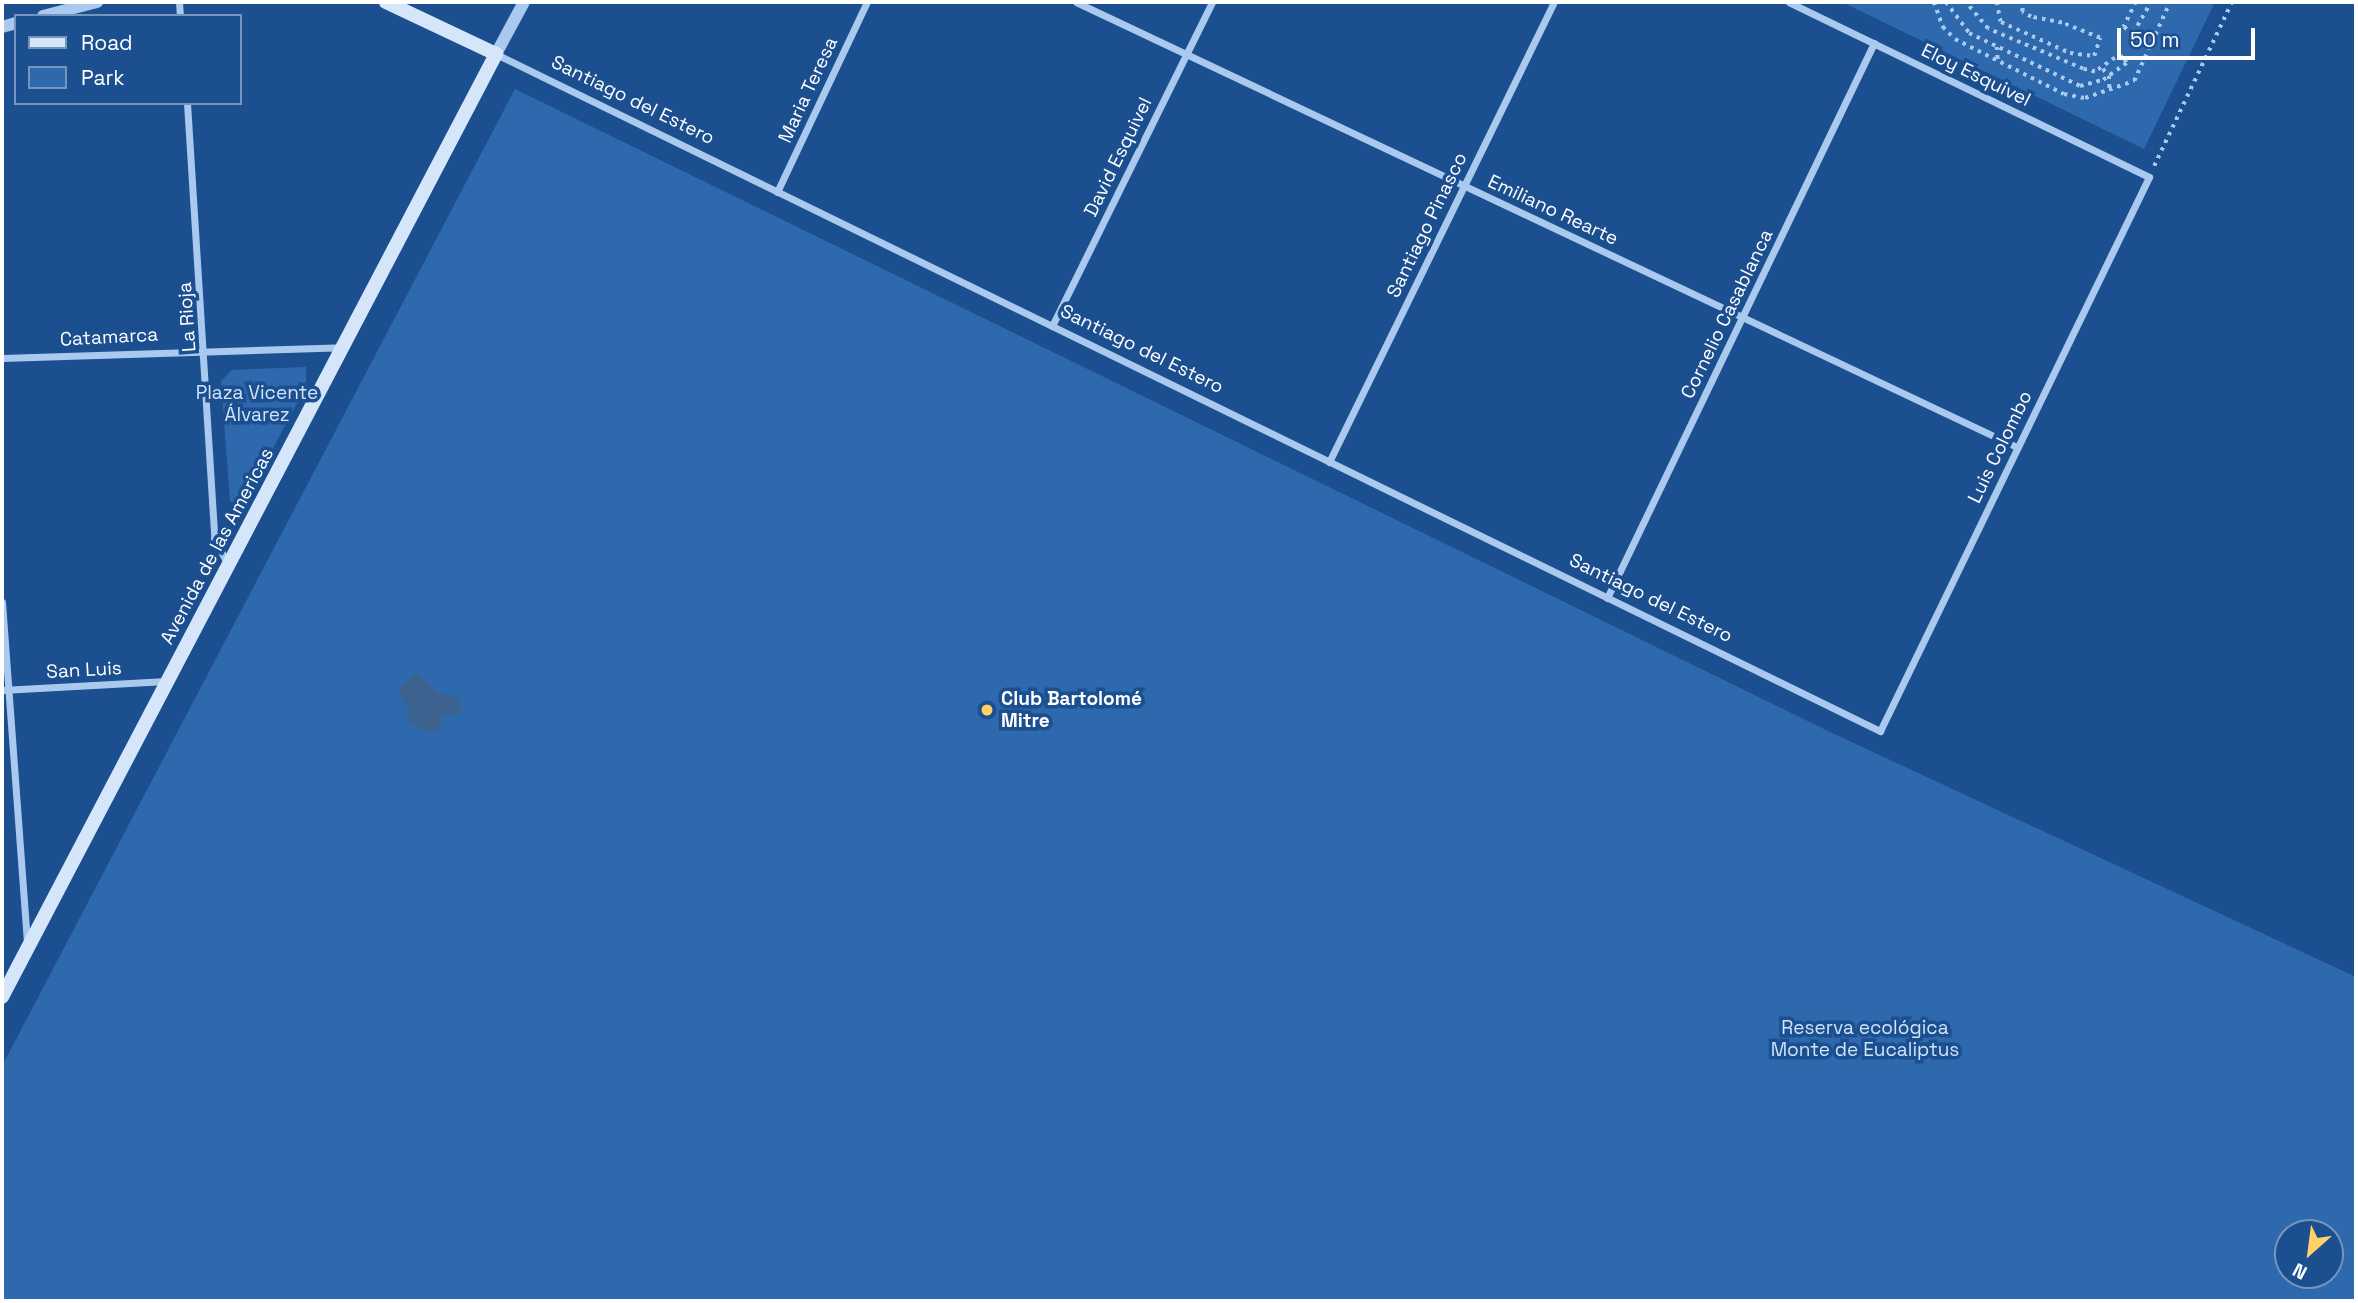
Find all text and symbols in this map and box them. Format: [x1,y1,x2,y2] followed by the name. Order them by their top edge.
[14,14,242,105] legend
[2120,14,2258,58] scale bar
[2130,26,2180,53] text: 50 m
[81,29,133,56] text: Road
[773,33,843,147] street label: Maria Teresa
[1918,39,2034,111] street label: Eloy Esquivel
[548,51,718,149] street label: Santiago del Estero
[81,64,125,91] text: Park
[1079,94,1157,220] street label: David Esquivel
[1382,149,1472,301] street label: Santiago Pinasco
[1484,170,1622,250] street label: Emiliano Rearte
[1676,226,1778,402] street label: Cornelio Casablanca
[173,281,201,353] street label: La Rioja
[1057,300,1227,398] street label: Santiago del Estero
[59,323,159,351] street label: Catamarca
[196,382,318,426] park label: Plaza Vicente Álvarez
[1963,387,2037,507] street label: Luis Colombo
[155,444,279,648] street label: Avenida de las Americas
[1566,549,1736,647] street label: Santiago del Estero
[46,657,122,683] street label: San Luis
[1001,688,1142,732] place label: Club Bartolomé Mitre
[979,702,995,718] marker: Club Bartolomé Mitre
[1771,1017,1959,1061] park label: Reserva ecológica Monte de Eucaliptus
[2274,1219,2344,1289] north arrow
[2288,1257,2311,1285] text: N

